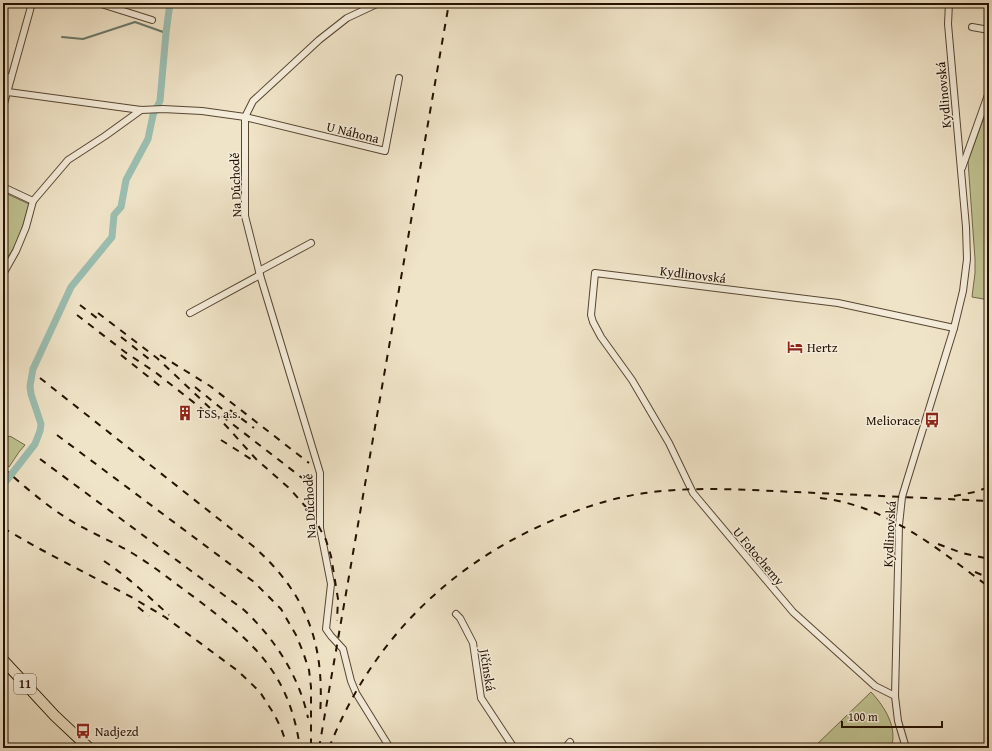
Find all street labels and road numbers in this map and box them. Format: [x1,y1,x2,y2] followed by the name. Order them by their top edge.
[931,60,956,129] street label: Kydlinovská
[325,117,382,148] street label: U Náhona
[225,152,246,218] street label: Na Důchodě
[659,261,728,288] street label: Kydlinovská
[298,473,321,539] street label: Na Důchodě
[878,499,901,568] street label: Kydlinovská
[728,523,789,590] street label: U Fotochemy
[474,646,500,693] street label: Jičínská
[14,674,36,694] road number: 11

